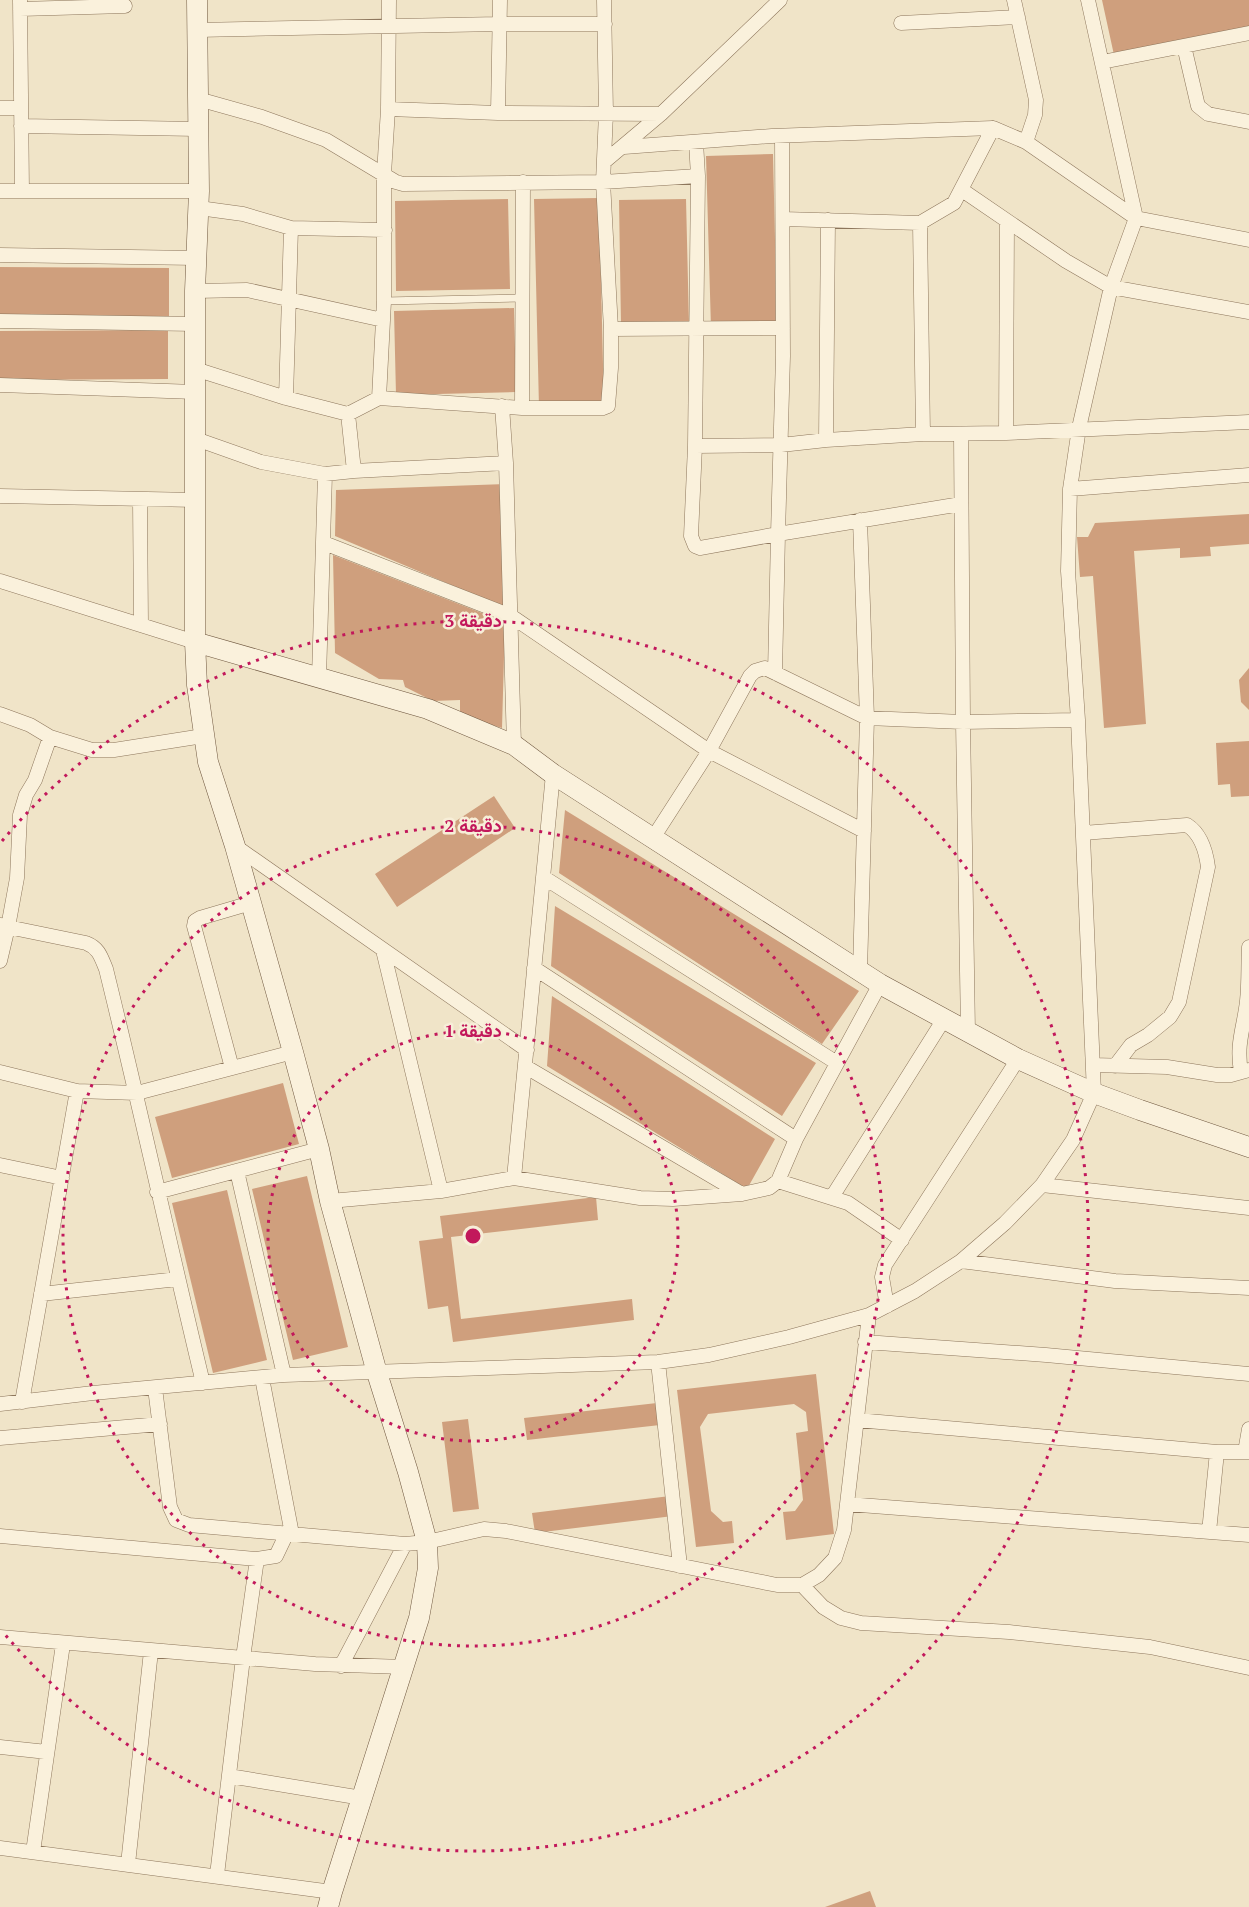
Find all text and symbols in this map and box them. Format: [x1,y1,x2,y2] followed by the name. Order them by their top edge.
[444,608,502,632] text: 3 دقيقة
[444,813,502,837] text: 2 دقيقة
[444,1018,502,1042] text: 1 دقيقة
[463,1226,483,1246] centre of rings

